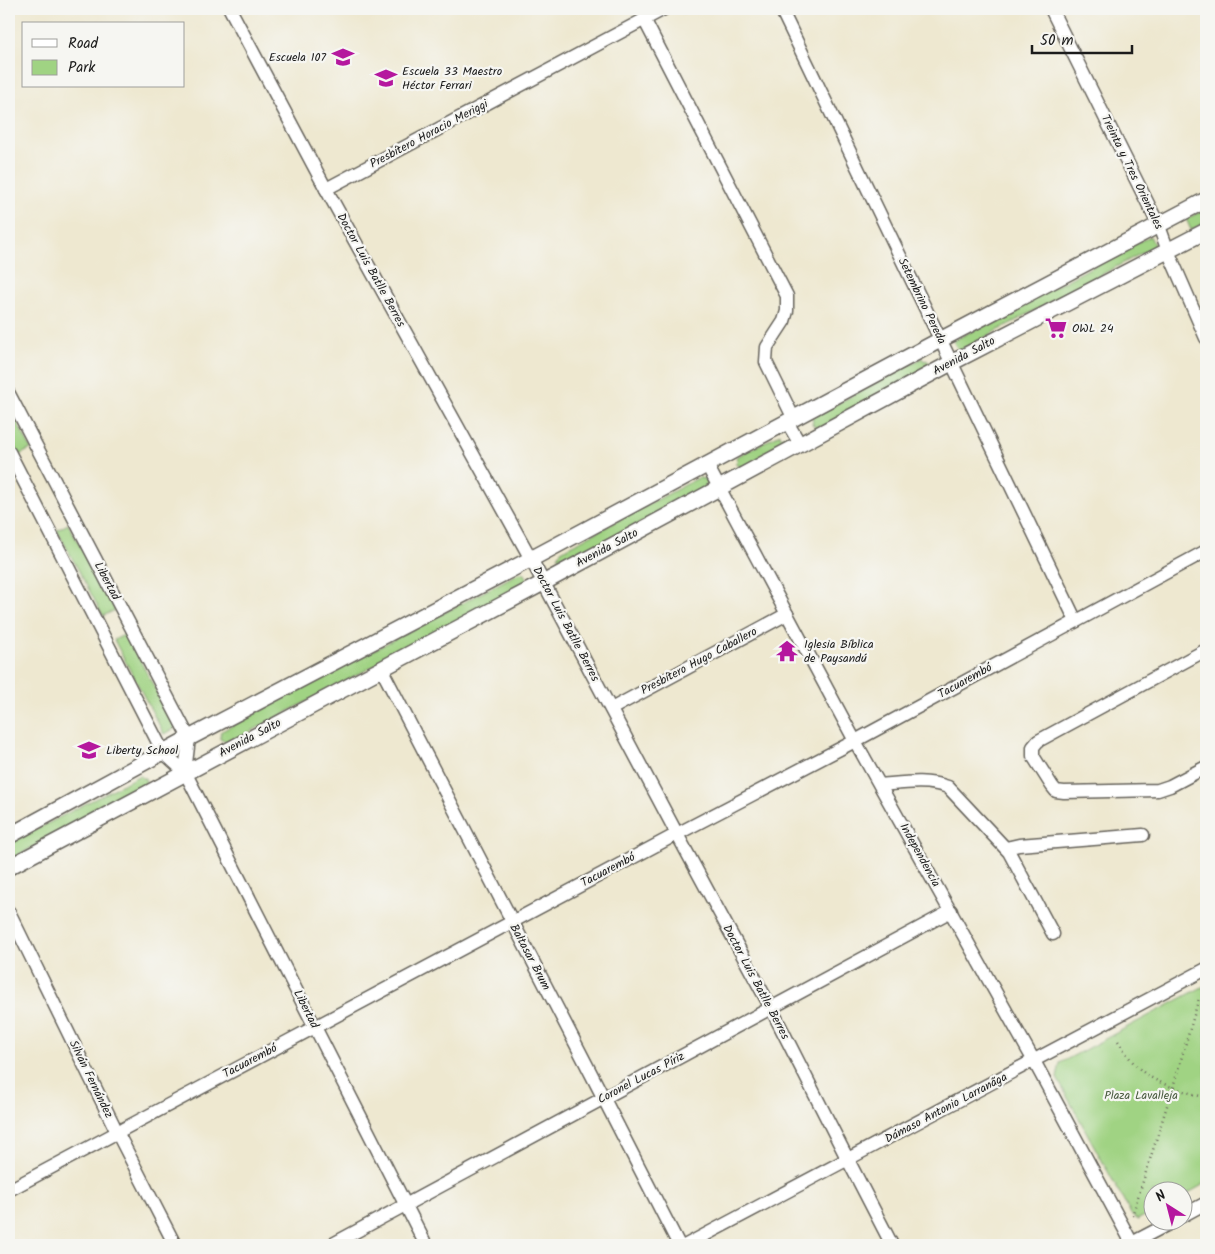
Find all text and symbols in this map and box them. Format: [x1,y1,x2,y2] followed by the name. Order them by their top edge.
[22,22,185,88] legend
[1032,22,1132,54] scale bar
[1040,29,1074,53] text: 50 m
[68,32,99,56] text: Road
[330,44,356,70] school or university icon: Escuela 107
[269,48,326,67] place label: Escuela 107
[68,56,96,80] text: Park
[402,62,502,95] place label: Escuela 33 Maestro Héctor Ferrari
[373,65,399,91] school or university icon: Escuela 33 Maestro Héctor Ferrari
[366,94,493,173] street label: Presbítero Horacio Meriggi
[1096,111,1168,233] street label: Treinta y Tres Orientales
[332,209,410,331] street label: Doctor Luis Batlle Berres
[893,255,951,348] street label: Setembrino Pereda
[1043,315,1069,341] supermarket icon: OWL 24
[1072,319,1114,338] place label: OWL 24
[929,332,999,380] street label: Avenida Salto
[572,524,642,572] street label: Avenida Salto
[89,558,126,605] street label: Libertad
[528,563,604,685] street label: Doctor Luis Batlle Berres
[637,622,761,700] street label: Presbítero Hugo Caballero
[804,635,874,668] place label: Iglesia Bíblica de Paysandú
[774,638,800,664] temple icon: Iglesia Bíblica de Paysandú
[934,658,996,704] street label: Tacuarembó
[215,714,285,762] street label: Avenida Salto
[76,737,102,763] school or university icon: Liberty School
[106,741,178,760] place label: Liberty School
[895,819,946,891] street label: Independencia
[577,847,639,892] street label: Tacuarembó
[504,920,556,994] street label: Baltasar Brum
[718,921,794,1043] street label: Doctor Luis Batlle Berres
[288,986,324,1033] street label: Libertad
[64,1037,118,1121] street label: Silván Fernández
[219,1038,281,1083] street label: Tacuarembó
[594,1047,688,1109] street label: Coronel Lucas Píriz
[881,1067,1011,1148] street label: Dámaso Antonio Larranãga
[1104,1086,1178,1105] park label: Plaza Lavalleja
[1142,1182,1192,1232] north arrow
[1151,1185,1171,1208] text: N

